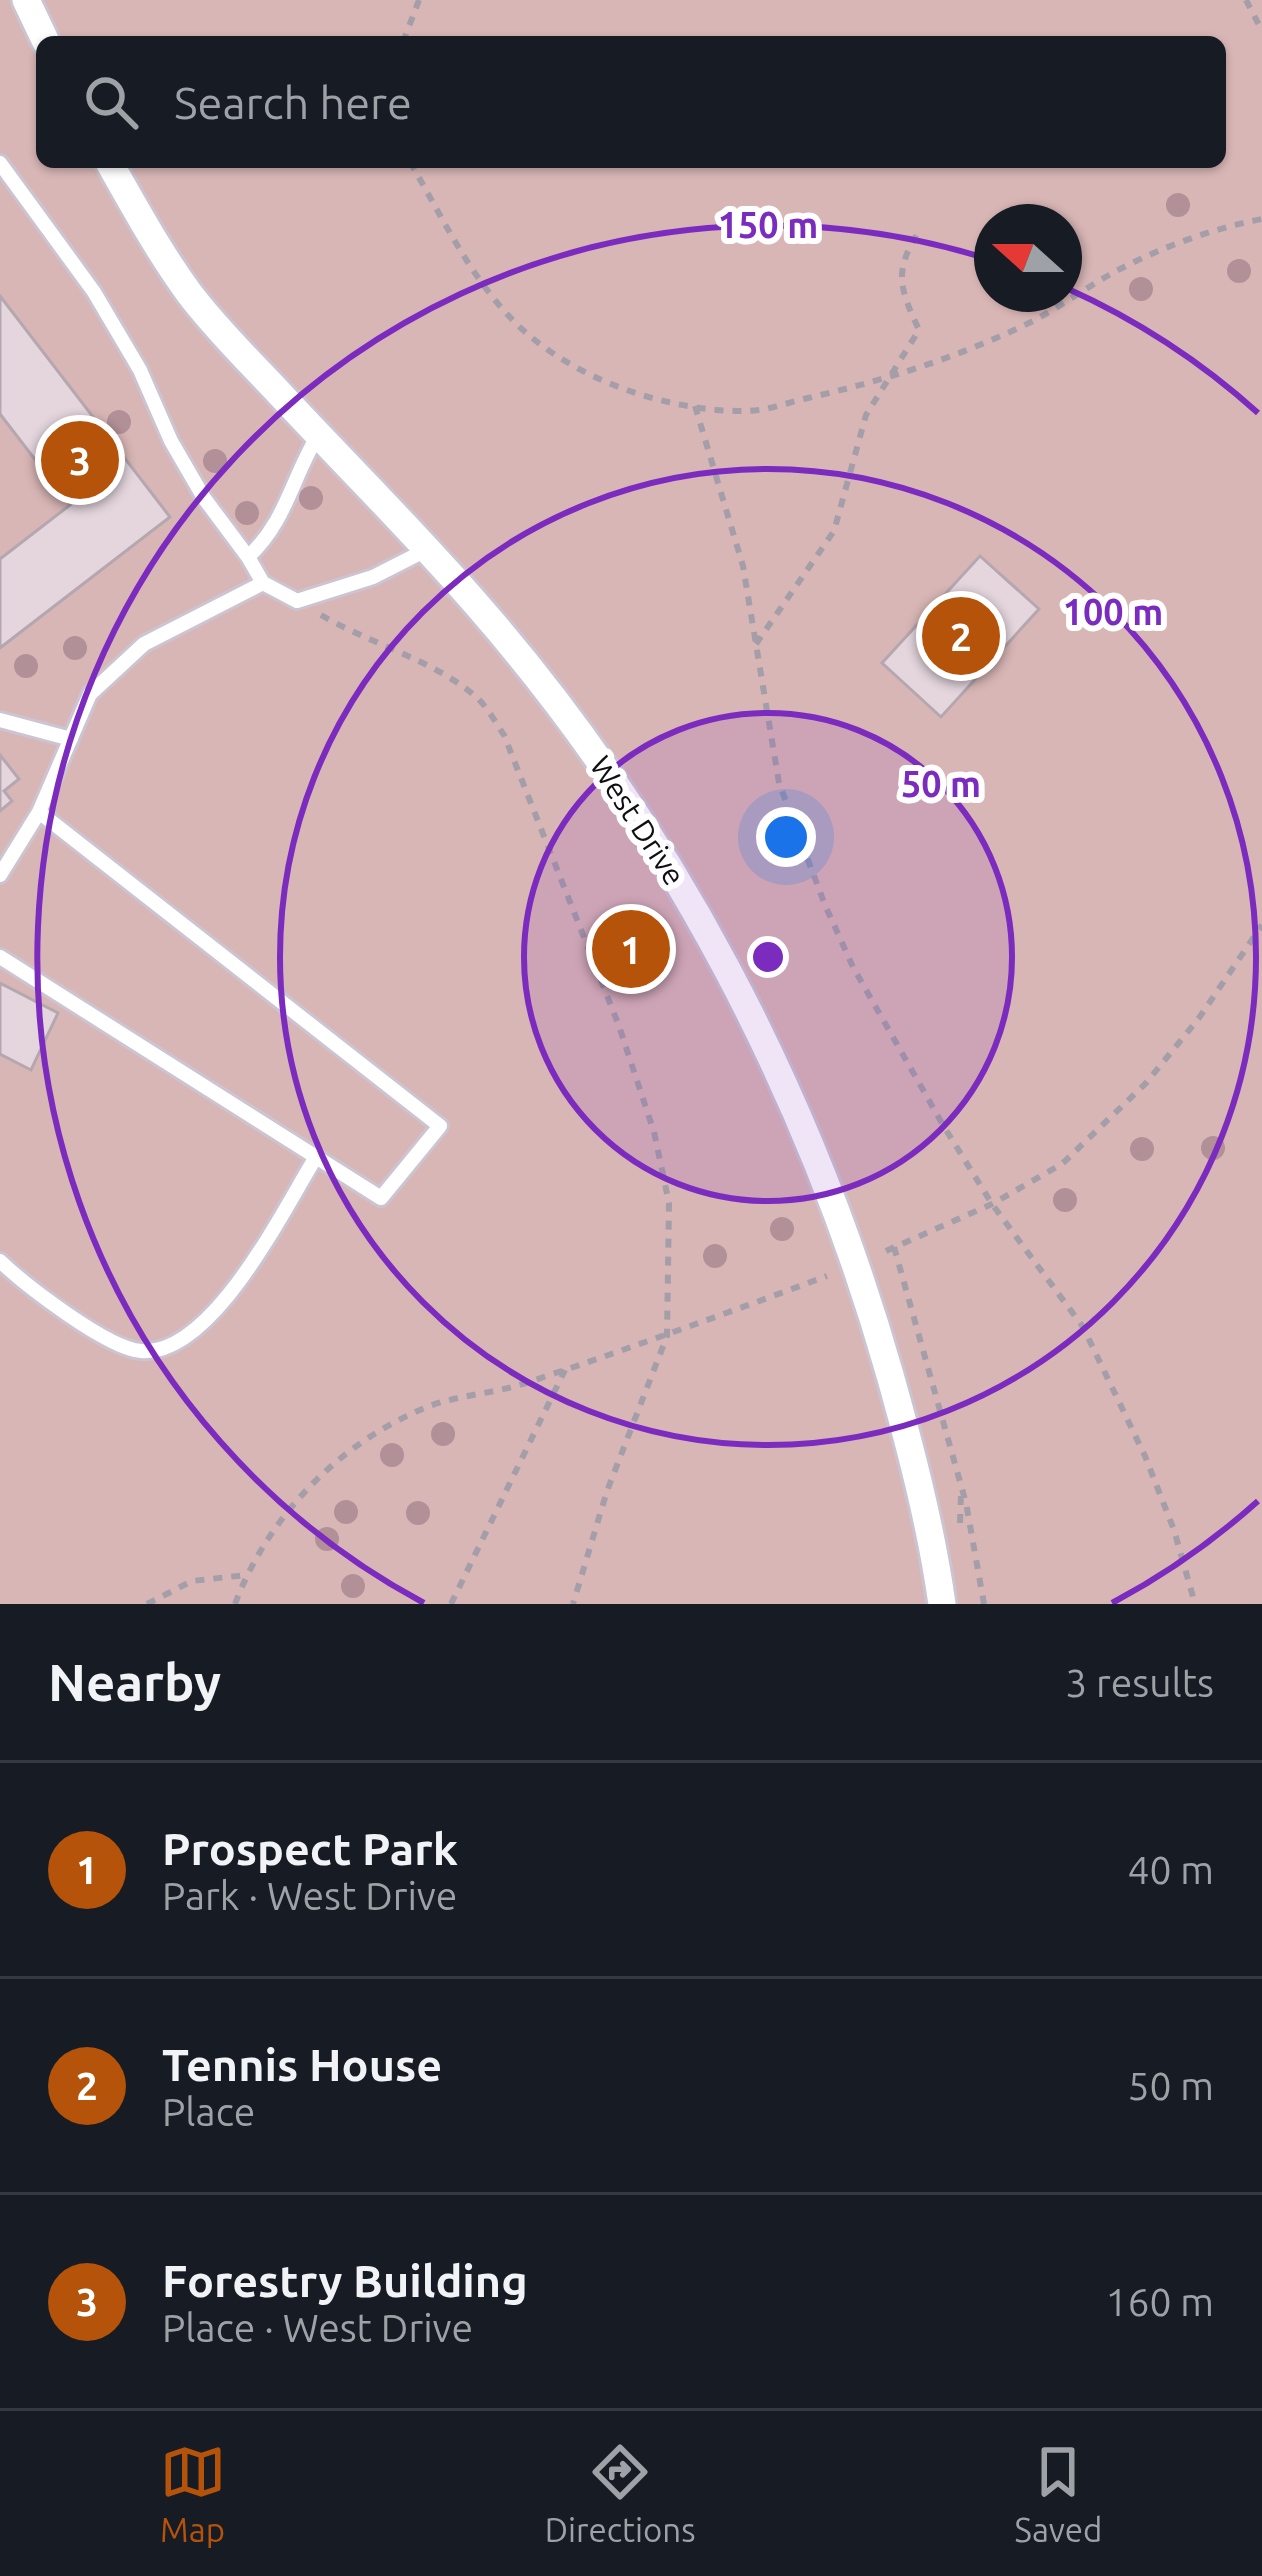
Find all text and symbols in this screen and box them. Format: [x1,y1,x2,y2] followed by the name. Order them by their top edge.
[36,36,1226,168] search box
[78,69,144,135] icon: search
[174,77,412,128] text: Search here
[718,204,818,245] text: 150 m
[974,204,1082,312] north arrow
[41,415,119,505] pin: 3
[922,591,1000,681] pin: 2
[1063,591,1163,632] text: 100 m
[584,750,692,891] street label: West Drive
[901,763,981,804] text: 50 m
[756,807,816,867] your location
[592,904,670,994] pin: 1
[747,936,789,978] centre of rings
[48,1653,221,1711] text: Nearby
[1065,1661,1214,1704] text: 3 results
[162,1823,458,1874] text: Prospect Park
[76,1848,98,1891] text: 1
[1127,1848,1214,1891] text: 40 m
[162,1874,457,1917] text: Park · West Drive
[162,2039,442,2090] text: Tennis House
[76,2064,98,2107] text: 2
[1127,2064,1214,2107] text: 50 m
[162,2090,255,2133] text: Place
[162,2255,528,2306] text: Forestry Building
[76,2280,98,2323] text: 3
[1105,2280,1214,2323] text: 160 m
[162,2306,473,2349] text: Place · West Drive
[160,2439,226,2548] tab: Map
[545,2439,695,2548] tab: Directions
[1015,2439,1102,2548] tab: Saved

